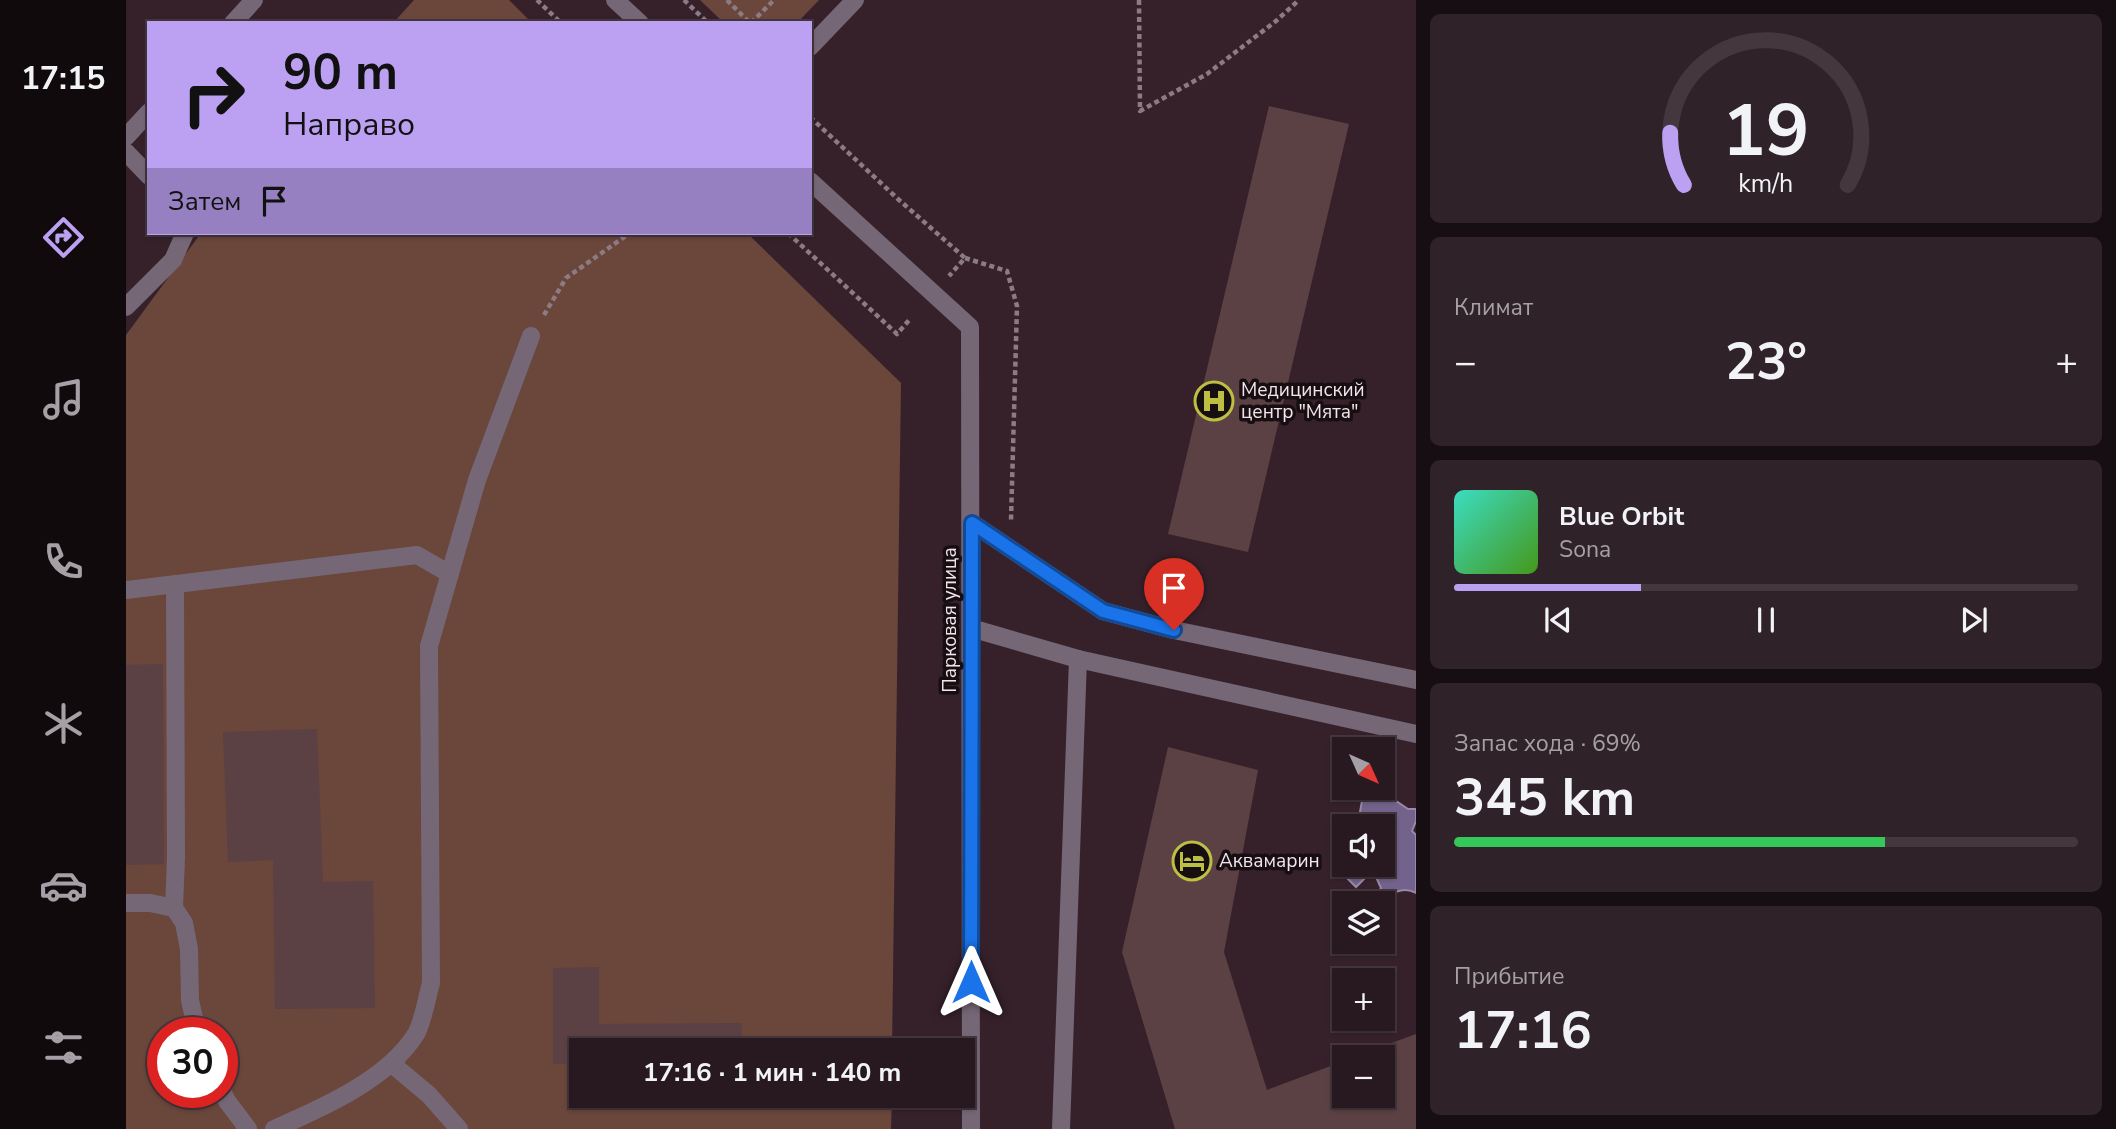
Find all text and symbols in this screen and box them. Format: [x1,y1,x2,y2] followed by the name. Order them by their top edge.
[283,39,398,106] text: 90 m
[168,49,259,140] icon: right
[21,57,105,100] text: 17:15
[1722,81,1810,181] text: 19
[283,103,415,146] text: Направо
[1738,166,1794,200] text: km/h
[255,182,293,220] icon: arrive
[168,184,241,219] text: Затем
[39,213,88,262] icon: directions
[1454,292,1533,323] text: Климат
[1725,326,1807,397] text: 23°
[1454,337,1477,388] text: −
[2055,337,2078,388] text: +
[39,375,88,424] icon: music
[1241,377,1365,425] place label: Медицинский центр "Мята"
[1193,380,1235,422] hospital icon: Медицинский центр "Мята"
[1559,499,1684,534] text: Blue Orbit
[1559,534,1611,565] text: Sona
[39,537,88,586] icon: phone
[937,547,963,693] street label: Парковая улица
[1144,558,1204,630] pin
[1155,569,1193,607] icon: arrive
[1539,601,1577,639] icon: previous
[1747,601,1785,639] icon: pause
[1955,601,1993,639] icon: next
[39,699,88,748] icon: climate
[1454,728,1641,759] text: Запас хода · 69%
[1332,737,1395,800] north arrow
[1332,737,1395,1108] map controls
[1454,762,1635,833] text: 345 km
[1332,814,1395,877] button: sound
[1171,840,1213,882] hotel icon: Аквамарин
[1219,848,1320,874] place label: Аквамарин
[39,861,88,910] icon: car
[1332,891,1395,954] button: layers
[934,945,1008,1019] position arrow
[1454,961,1564,992] text: Прибытие
[1332,968,1395,1031] button: +
[1454,995,1592,1066] text: 17:16
[147,1017,238,1108] speed limit sign: 30
[39,1023,88,1072] icon: filters
[1332,1045,1395,1108] button: −
[643,1055,901,1090] text: 17:16 · 1 мин · 140 m

